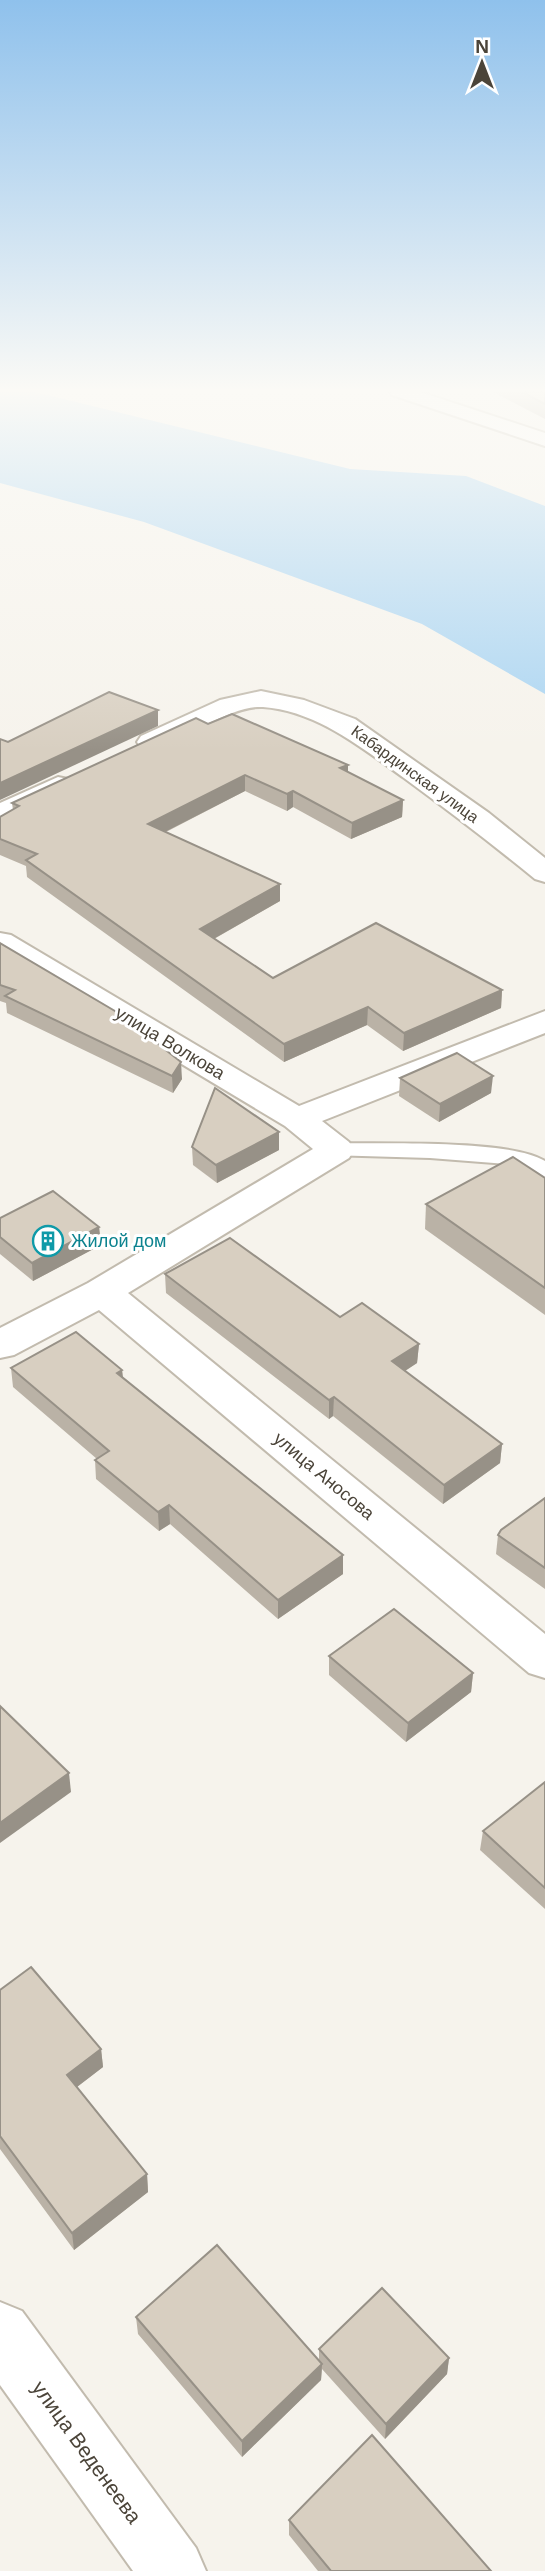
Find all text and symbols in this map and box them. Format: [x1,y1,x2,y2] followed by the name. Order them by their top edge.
[447,28,517,98] north arrow
[475,36,489,57] text: N
[348,722,482,826] street label: Кабардинская улица
[112,1002,229,1084] street label: улица Волкова
[31,1224,65,1258] building icon: Жилой дом
[71,1231,166,1251] place label: Жилой дом
[270,1428,379,1524] street label: улица Аносова
[28,2376,147,2528] street label: улица Веденеева

